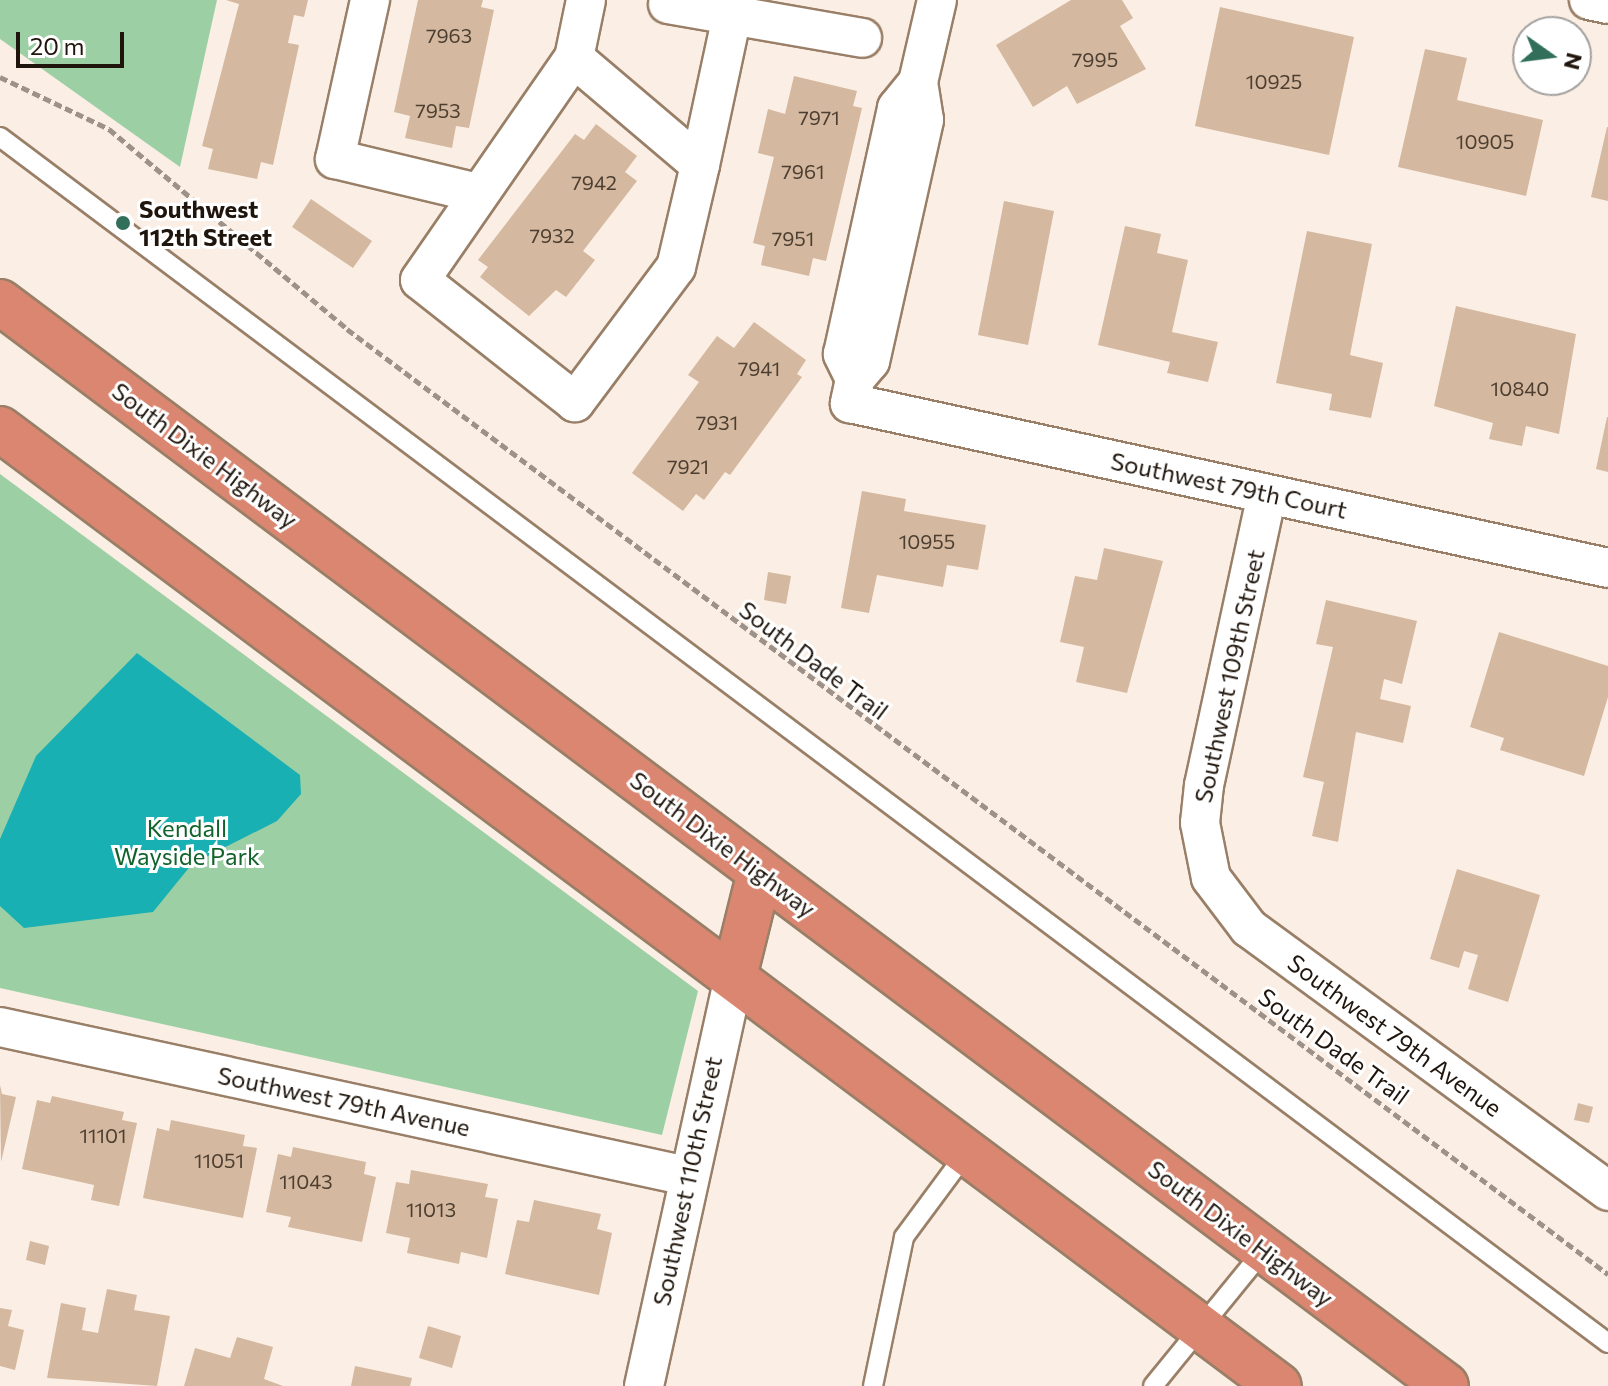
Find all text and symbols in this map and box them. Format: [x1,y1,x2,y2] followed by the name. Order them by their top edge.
[20,16,128,66] scale bar
[1512,16,1592,96] north arrow
[426,23,472,47] house number: 7963
[30,31,84,60] text: 20 m
[1072,47,1118,71] house number: 7995
[1559,50,1589,73] text: N
[1246,69,1302,93] house number: 10925
[415,98,461,122] house number: 7953
[798,105,840,129] house number: 7971
[1456,129,1514,153] house number: 10905
[781,159,825,183] house number: 7961
[571,170,617,194] house number: 7942
[139,195,272,251] place label: Southwest 112th Street
[114,214,132,232] marker: Southwest 112th Street
[529,223,575,247] house number: 7932
[772,226,814,250] house number: 7951
[738,356,780,380] house number: 7941
[107,376,303,534] street label: South Dixie Highway
[1491,376,1549,400] house number: 10840
[696,410,738,434] house number: 7931
[1108,446,1350,524] street label: Southwest 79th Court
[667,454,709,478] house number: 7921
[899,529,955,553] house number: 10955
[1188,547,1270,805] street label: Southwest 109th Street
[734,595,894,725] street label: South Dade Trail
[625,765,821,923] street label: South Dixie Highway
[114,814,260,870] park label: Kendall Wayside Park
[1282,948,1508,1122] street label: Southwest 79th Avenue
[1253,982,1415,1110] street label: South Dade Trail
[647,1054,727,1308] street label: Southwest 110th Street
[215,1060,473,1142] street label: Southwest 79th Avenue
[79,1123,127,1147] house number: 11101
[194,1148,244,1172] house number: 11051
[1143,1154,1339,1312] street label: South Dixie Highway
[279,1169,333,1193] house number: 11043
[406,1197,456,1221] house number: 11013

